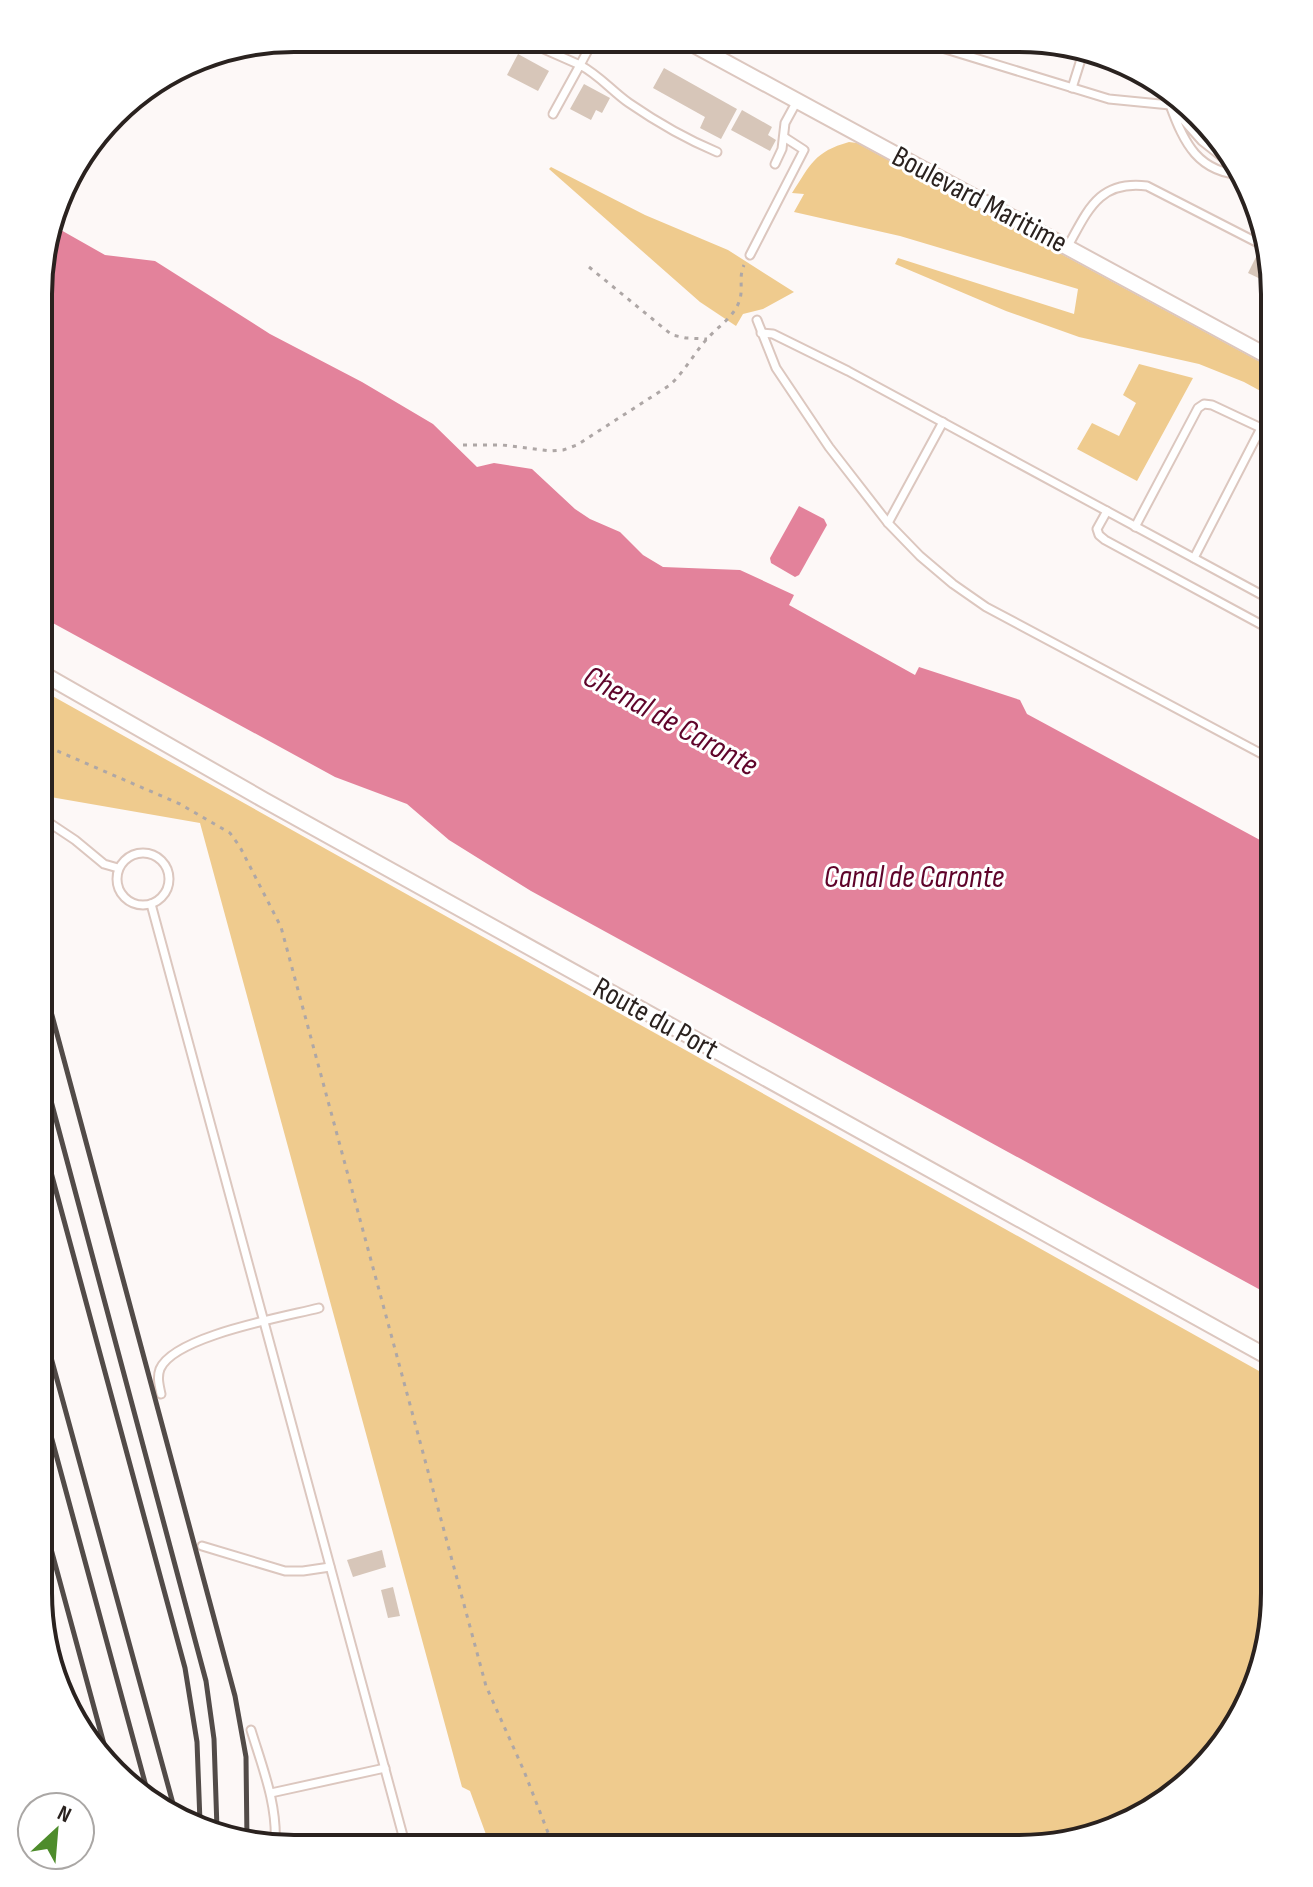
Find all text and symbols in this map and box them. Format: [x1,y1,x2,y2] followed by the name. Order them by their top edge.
[886,139,1073,261] street label: Boulevard Maritime
[576,657,764,785] water label: Chenal de Caronte
[824,858,1004,897] water label: Canal de Caronte
[587,970,724,1068] street label: Route du Port
[16,1791,96,1871] north arrow
[53,1800,75,1829] text: N

